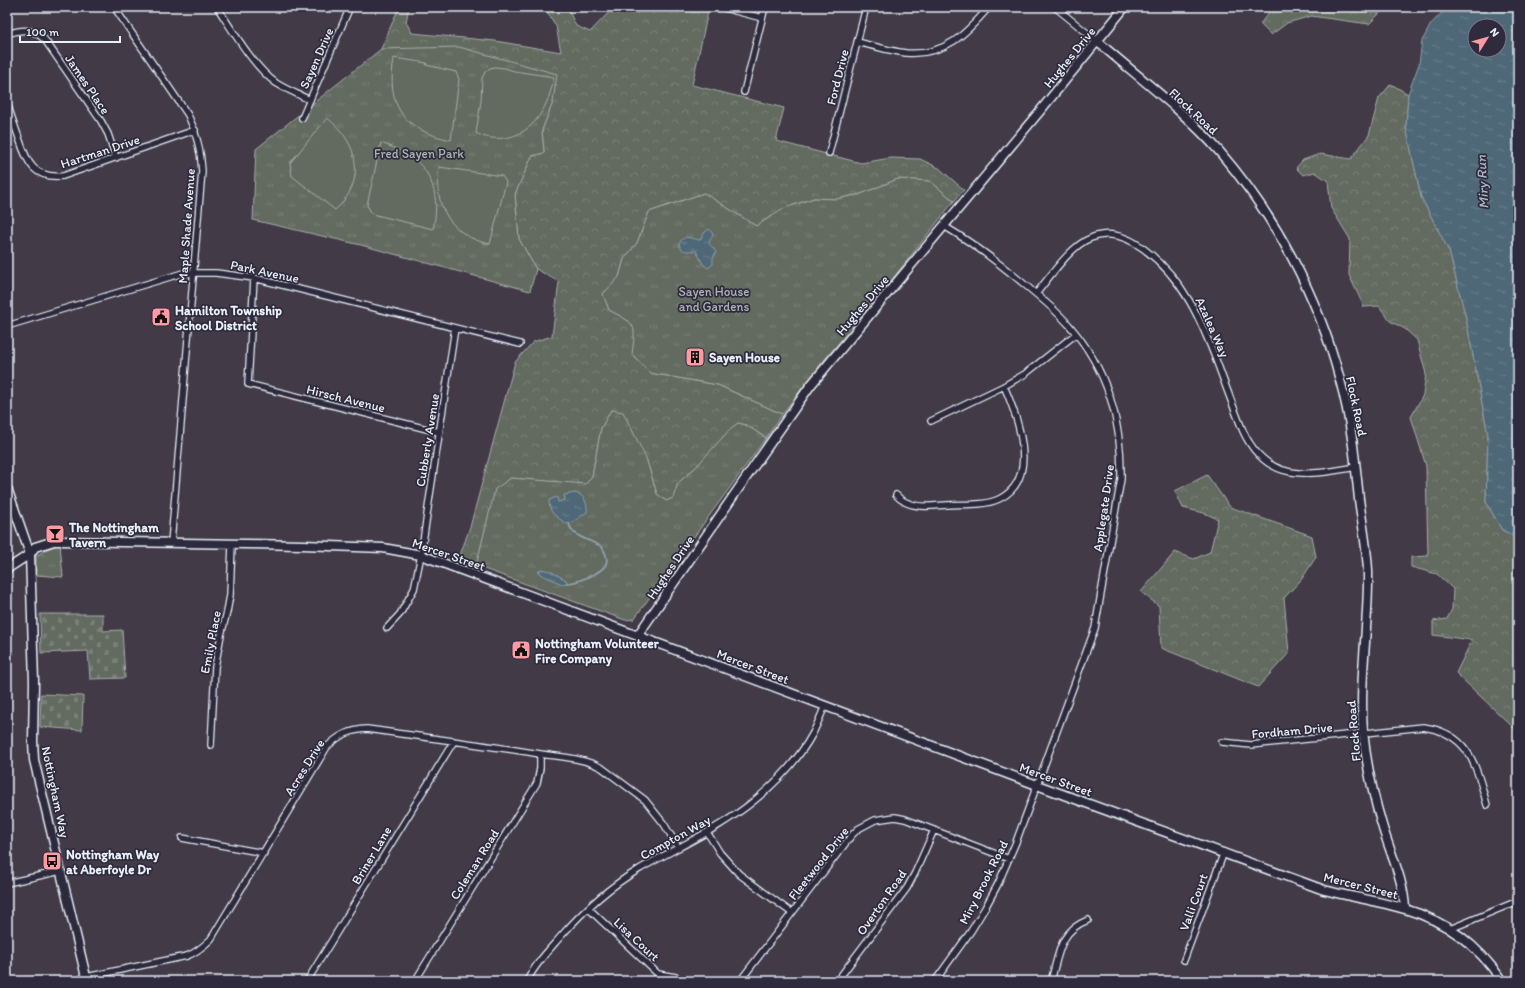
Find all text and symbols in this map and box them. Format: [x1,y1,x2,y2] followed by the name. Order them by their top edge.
[20,18,120,44] scale bar
[1467,18,1507,58] north arrow
[1040,24,1098,91] street label: Hughes Drive
[26,25,59,39] text: 100 m
[296,25,337,91] street label: Sayen Drive
[1487,25,1502,39] text: N
[823,48,852,107] street label: Ford Drive
[62,52,113,117] street label: James Place
[1166,85,1221,138] street label: Flock Road
[59,132,142,171] street label: Hartman Drive
[374,146,464,161] park label: Fred Sayen Park
[1473,153,1492,209] water label: Miry Run
[175,168,198,284] street label: Maple Shade Avenue
[229,257,301,286] street label: Park Avenue
[833,272,892,338] street label: Hughes Drive
[679,284,750,314] park label: Sayen House and Gardens
[1193,295,1232,360] street label: Azalea Way
[175,303,282,333] place label: Hamilton Township School District
[150,306,172,328] public building icon: Hamilton Township School District
[684,346,706,368] building icon: Sayen House
[709,350,780,366] place label: Sayen House
[1343,375,1370,438] street label: Flock Road
[305,381,387,416] street label: Hirsch Avenue
[413,392,442,488] street label: Cubberly Avenue
[1090,464,1117,553] street label: Applegate Drive
[68,520,159,550] place label: The Nottingham Tavern
[44,523,66,545] bar icon: The Nottingham Tavern
[644,533,697,602] street label: Hughes Drive
[410,535,487,574] street label: Mercer Street
[197,609,224,675] street label: Emily Place
[535,636,660,667] place label: Nottingham Volunteer Fire Company
[510,639,532,661] public building icon: Nottingham Volunteer Fire Company
[715,646,791,687] street label: Mercer Street
[1343,700,1364,762] street label: Flock Road
[1251,719,1333,742] street label: Fordham Drive
[281,736,328,798] street label: Acres Drive
[39,745,73,839] street label: Nottingham Way
[1017,759,1094,800] street label: Mercer Street
[637,812,713,863] street label: Compton Way
[348,824,395,887] street label: Briner Lane
[785,824,852,903] street label: Fleetwood Drive
[447,826,502,902] street label: Coleman Road
[956,838,1011,927] street label: Miry Brook Road
[66,847,160,878] place label: Nottingham Way at Aberfoyle Dr
[41,850,63,872] bus stop icon: Nottingham Way at Aberfoyle Dr
[853,867,910,938] street label: Overton Road
[1322,869,1400,902] street label: Mercer Street
[1176,871,1211,933] street label: Valli Court
[611,914,663,964] street label: Lisa Court

